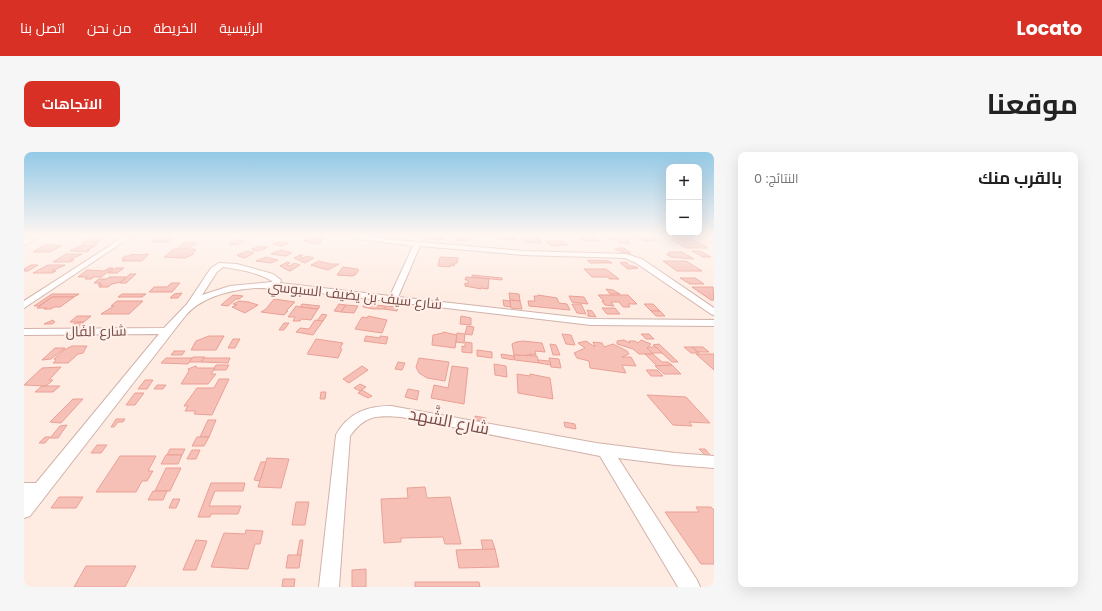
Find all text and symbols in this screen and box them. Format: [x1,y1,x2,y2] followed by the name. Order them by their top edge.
[1017,15,1082,42] text: Locato
[20,18,65,38] text: اتصل بنا
[87,18,131,38] text: من نحن
[153,18,197,38] text: الخريطة
[219,18,263,38] text: الرئيسية
[24,81,120,127] button: الاتجاهات
[987,85,1078,124] text: موقعنا
[666,164,702,236] map controls
[666,164,702,200] button: +
[978,166,1062,190] text: بالقرب منك
[754,169,799,188] text: النتائج: 0
[666,200,702,236] button: −
[267,276,443,315] street label: شارع سيف بن يضيف السبوسي
[65,320,127,342] street label: شارع الفَال
[407,400,492,441] street label: شارع الشَّهد

